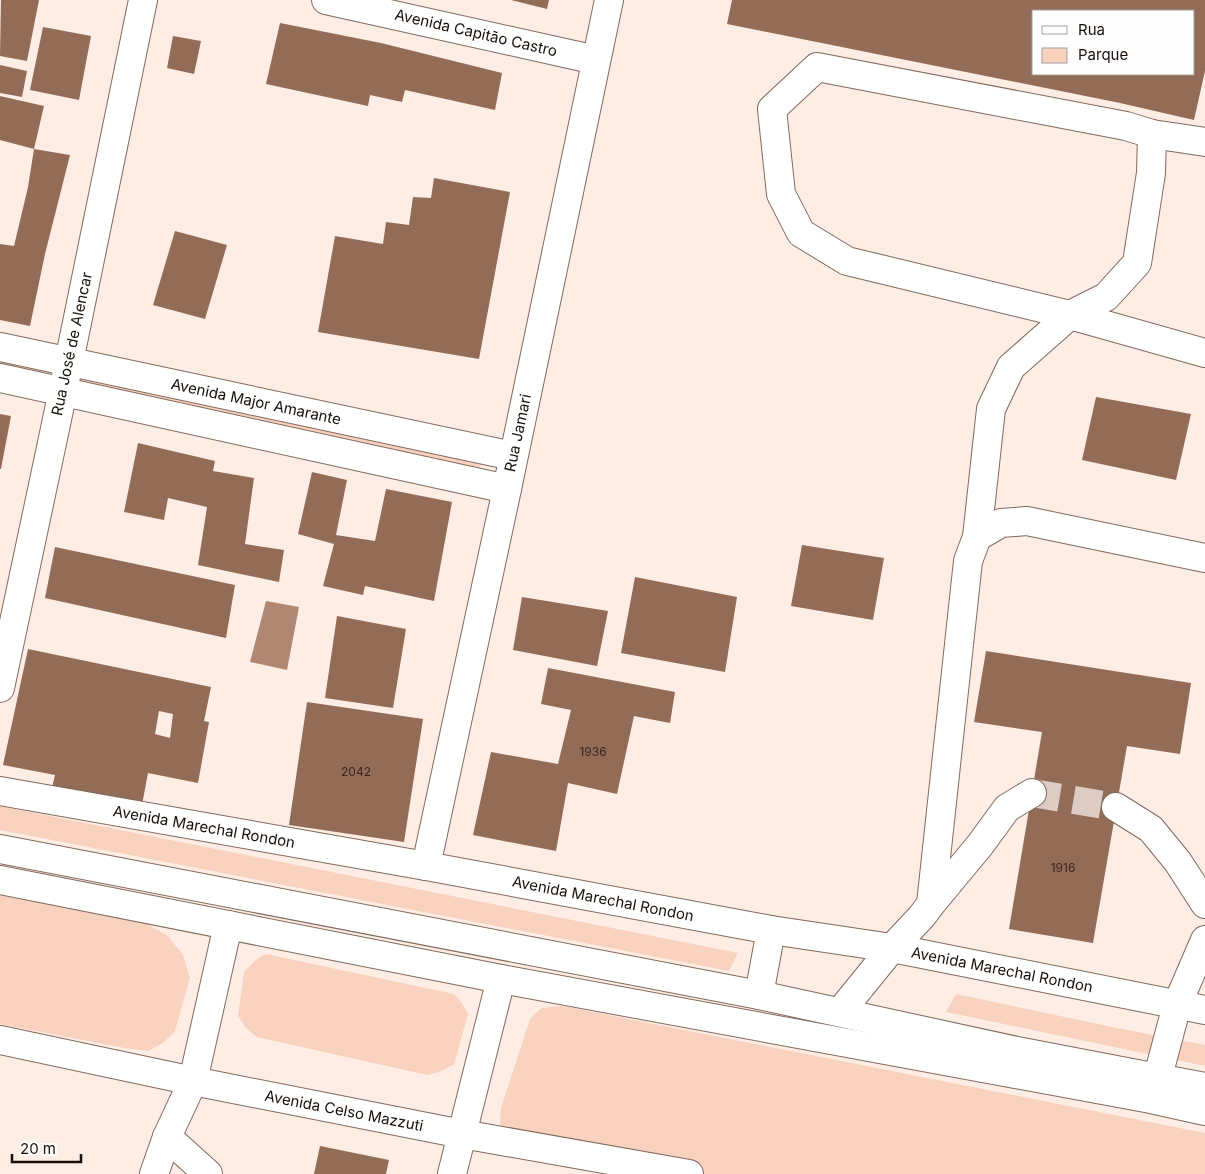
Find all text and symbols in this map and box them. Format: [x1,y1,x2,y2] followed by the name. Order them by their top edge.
[393,5,559,60] street label: Avenida Capitão Castro
[1032,10,1195,75] legend
[1078,20,1105,39] text: Rua
[1078,45,1128,64] text: Parque
[47,270,96,417] street label: Rua José de Alencar
[169,374,343,429] street label: Avenida Major Amarante
[500,392,535,474] street label: Rua Jamari
[579,744,607,759] house number: 1936
[341,764,371,779] house number: 2042
[111,801,297,852] street label: Avenida Marechal Rondon
[1051,860,1075,875] house number: 1916
[511,872,696,925] street label: Avenida Marechal Rondon
[910,943,1095,996] street label: Avenida Marechal Rondon
[263,1086,425,1135] street label: Avenida Celso Mazzuti
[12,1132,81,1164] scale bar
[20,1139,56,1158] text: 20 m

